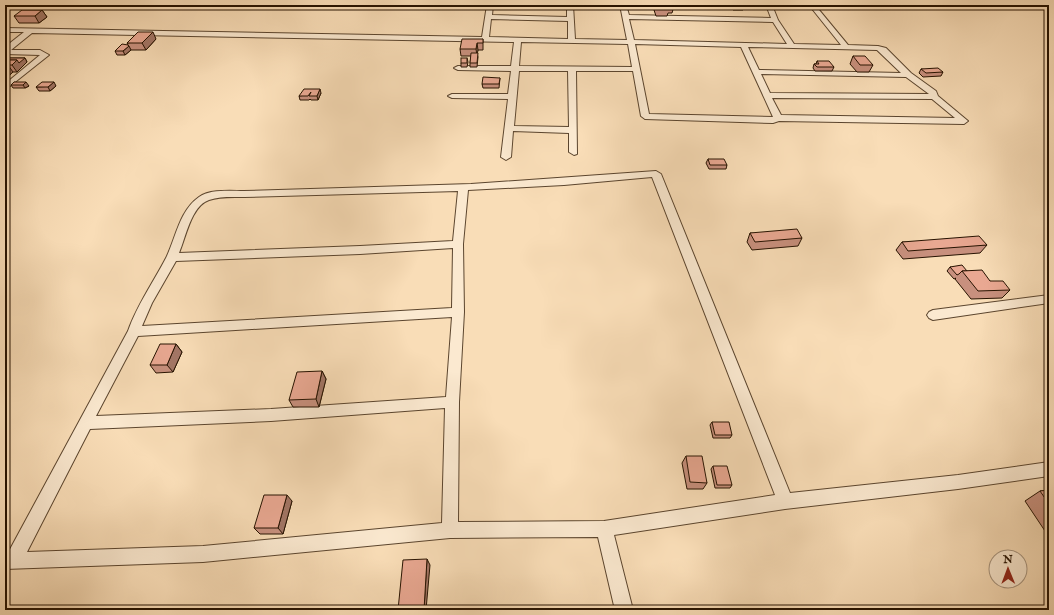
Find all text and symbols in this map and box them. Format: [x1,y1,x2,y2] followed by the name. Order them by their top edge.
[988,549,1028,589] north arrow
[1002,553,1013,567] text: N

